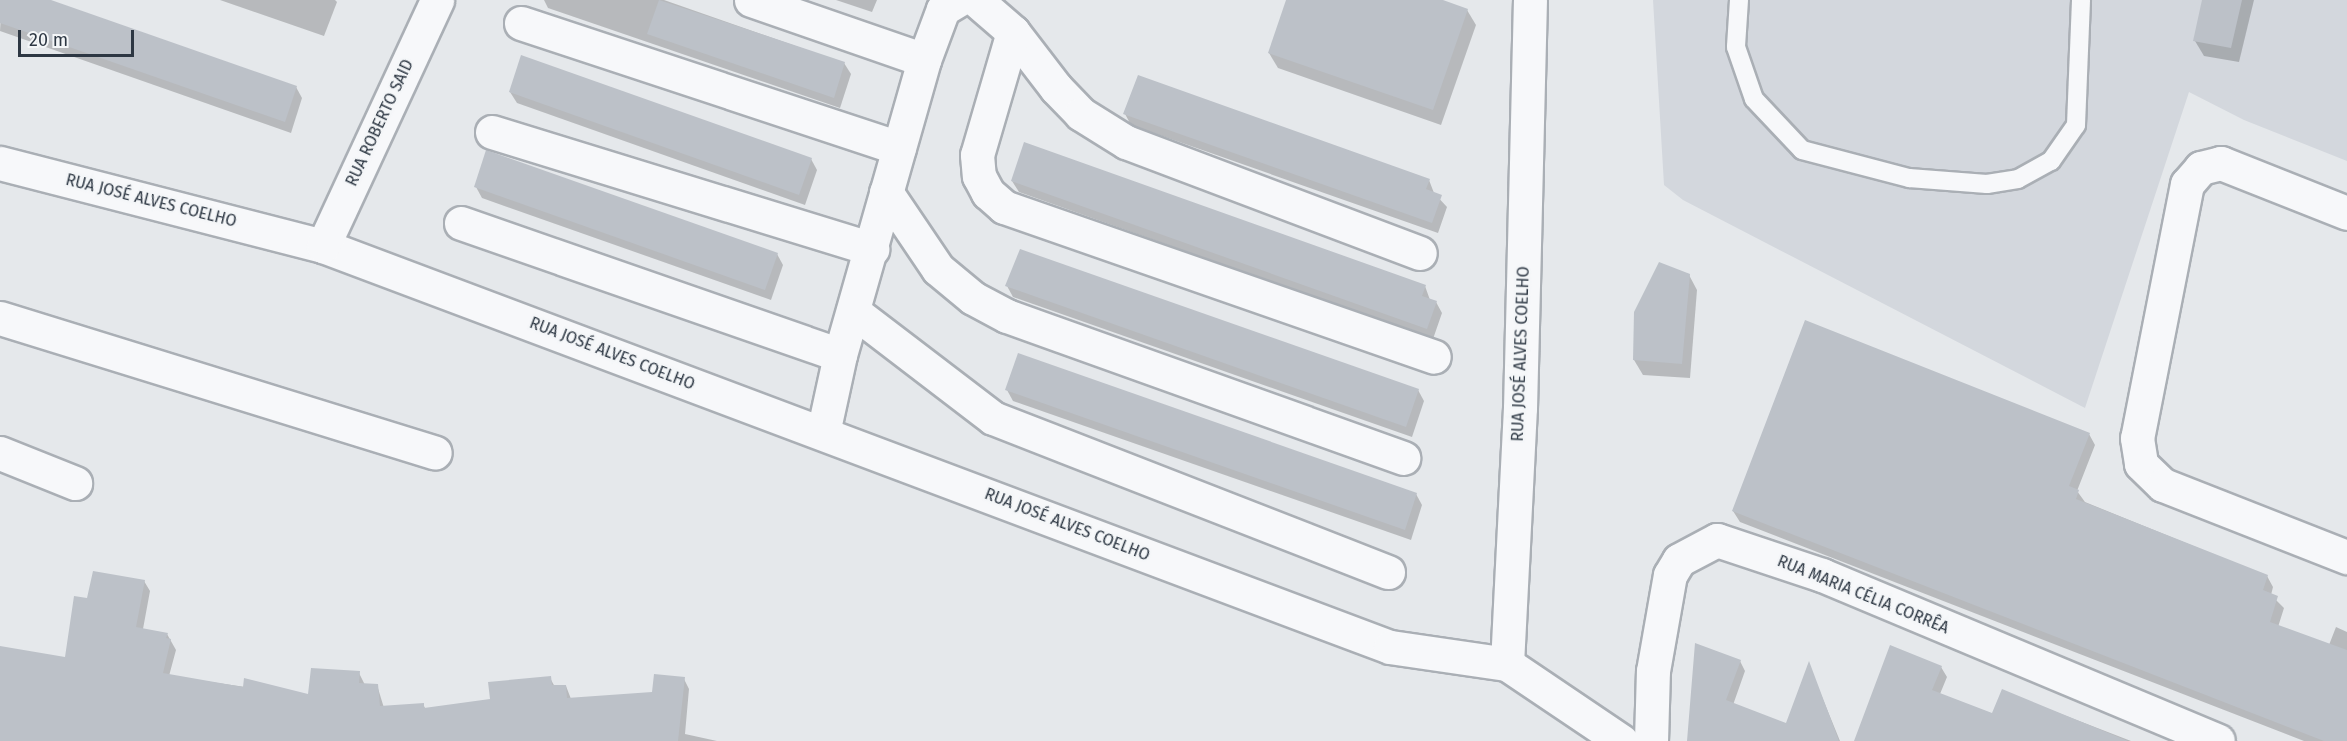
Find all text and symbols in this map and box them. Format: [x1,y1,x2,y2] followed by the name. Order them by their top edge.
[21,18,136,56] scale bar
[29,29,68,51] text: 20 m
[342,57,418,189] street label: RUA ROBERTO SAID
[64,170,238,232] street label: RUA JOSÉ ALVES COELHO
[1508,266,1534,442] street label: RUA JOSÉ ALVES COELHO
[527,314,697,394] street label: RUA JOSÉ ALVES COELHO
[982,485,1152,565] street label: RUA JOSÉ ALVES COELHO
[1774,552,1952,638] street label: RUA MARIA CÉLIA CORRÊA

